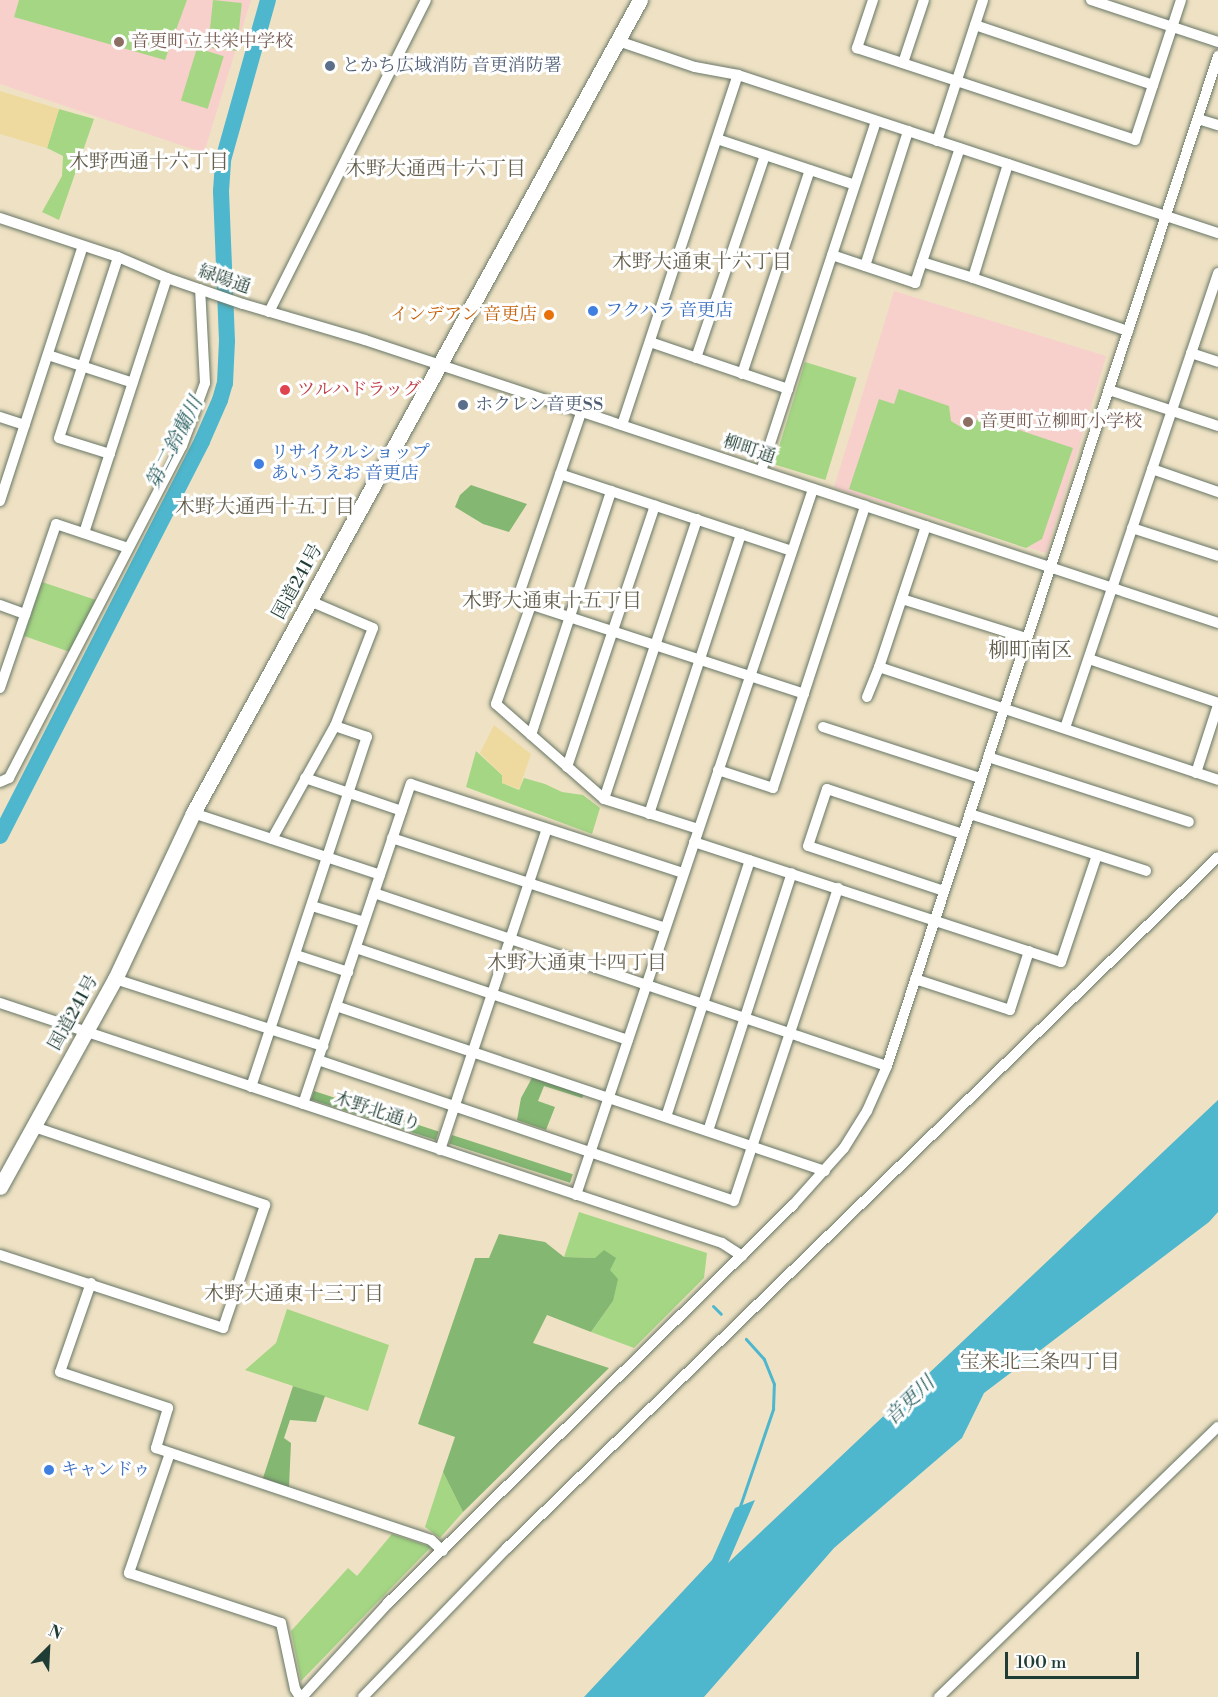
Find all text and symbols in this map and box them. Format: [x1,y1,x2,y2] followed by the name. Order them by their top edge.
[131,31,293,53] place label: 音更町立共栄中学校
[112,35,126,49] marker: 音更町立共栄中学校
[342,55,562,77] place label: とかち広域消防 音更消防署
[323,59,337,73] marker: とかち広域消防 音更消防署
[69,150,229,174] district label: 木野西通十六丁目
[346,157,526,181] district label: 木野大通西十六丁目
[612,250,792,274] district label: 木野大通東十六丁目
[195,261,253,299] street label: 緑陽通
[605,300,735,322] place label: フクハラ 音更店
[389,304,537,326] place label: インデアン 音更店
[586,304,600,318] marker: フクハラ 音更店
[542,308,556,322] marker: インデアン 音更店
[297,379,423,401] place label: ツルハドラッグ
[278,383,292,397] marker: ツルハドラッグ
[142,393,208,493] water label: 第二鈴蘭川
[475,394,604,416] place label: ホクレン音更SS
[456,398,470,412] marker: ホクレン音更SS
[980,411,1142,433] place label: 音更町立柳町小学校
[961,415,975,429] marker: 音更町立柳町小学校
[720,431,778,469] street label: 柳町通
[271,443,433,486] place label: リサイクルショップ あいうえお 音更店
[252,457,266,471] marker: リサイクルショップ あいうえお 音更店
[175,495,355,519] district label: 木野大通西十五丁目
[268,541,328,623] street label: 国道241号
[462,589,642,613] district label: 木野大通東十五丁目
[988,638,1072,664] district label: 柳町南区
[487,951,667,975] district label: 木野大通東十四丁目
[44,972,104,1054] street label: 国道241号
[331,1088,423,1136] street label: 木野北通り
[204,1282,384,1306] district label: 木野大通東十三丁目
[960,1350,1120,1374] district label: 宝来北三条四丁目
[880,1372,940,1430] water label: 音更川
[61,1459,151,1481] place label: キャンドゥ
[42,1463,56,1477] marker: キャンドゥ
[18,1619,78,1679] north arrow
[45,1621,65,1644] text: N
[1008,1640,1142,1678] scale bar
[1016,1651,1067,1674] text: 100 m

